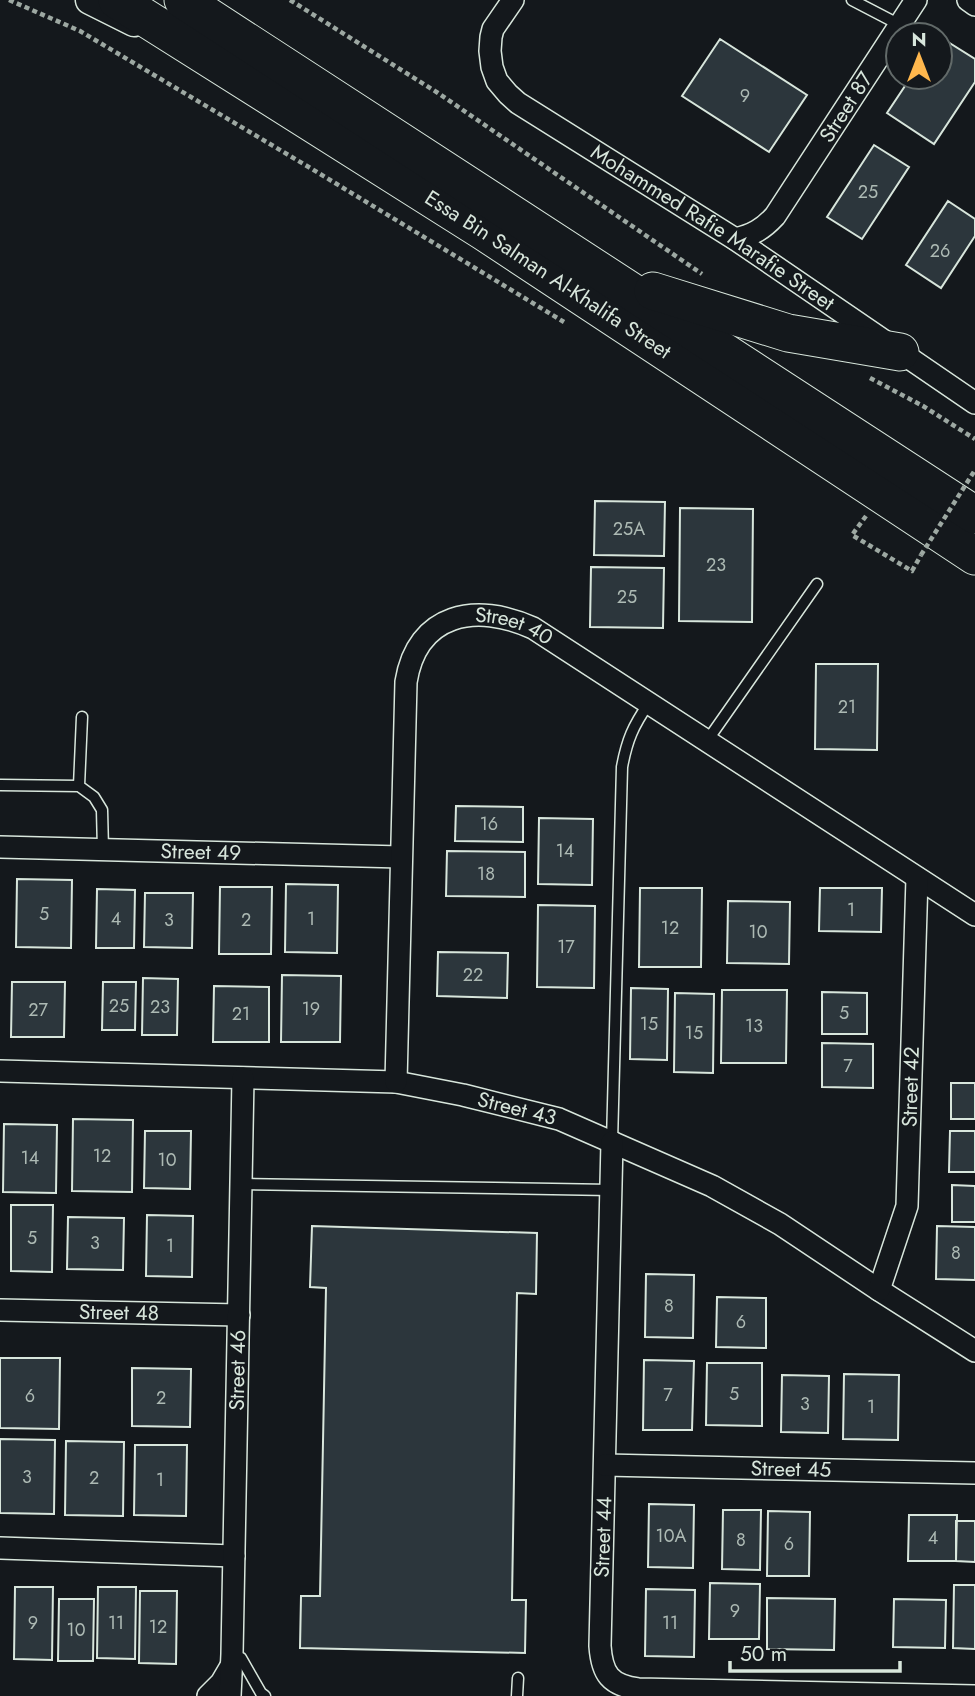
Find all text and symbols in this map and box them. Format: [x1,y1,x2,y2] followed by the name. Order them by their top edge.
[884,21,954,91] north arrow
[911,26,927,53] text: N
[812,66,880,148] street label: Street 87
[740,83,750,109] house number: 9
[585,137,841,318] street label: Mohammed Rafie Marafie Street
[858,179,878,205] house number: 25
[419,183,677,366] street label: Essa Bin Salman Al-Khalifa Street
[930,238,950,264] house number: 26
[613,516,645,542] house number: 25A
[706,552,726,578] house number: 23
[617,584,637,610] house number: 25
[475,600,559,652] street label: Street 40
[838,694,856,720] house number: 21
[480,811,498,837] house number: 16
[160,836,242,868] street label: Street 49
[556,838,574,864] house number: 14
[477,861,495,887] house number: 18
[847,897,855,923] house number: 1
[39,901,49,927] house number: 5
[111,906,121,932] house number: 4
[307,906,315,932] house number: 1
[164,907,174,933] house number: 3
[241,907,251,933] house number: 2
[661,915,679,941] house number: 12
[749,919,768,945] house number: 10
[557,934,575,960] house number: 17
[463,962,483,988] house number: 22
[109,993,129,1019] house number: 25
[150,994,170,1020] house number: 23
[302,996,320,1022] house number: 19
[28,997,48,1023] house number: 27
[839,1000,849,1026] house number: 5
[232,1001,250,1027] house number: 21
[640,1011,658,1037] house number: 15
[745,1013,763,1039] house number: 13
[685,1020,703,1046] house number: 15
[894,1046,927,1127] street label: Street 42
[843,1053,853,1079] house number: 7
[474,1084,559,1133] street label: Street 43
[93,1143,111,1169] house number: 12
[21,1145,39,1171] house number: 14
[158,1147,177,1173] house number: 10
[27,1225,37,1251] house number: 5
[90,1230,100,1256] house number: 3
[166,1233,174,1259] house number: 1
[951,1240,961,1266] house number: 8
[664,1293,674,1319] house number: 8
[79,1297,159,1328] street label: Street 48
[736,1309,746,1335] house number: 6
[222,1329,253,1411] street label: Street 46
[729,1381,739,1407] house number: 5
[663,1382,673,1408] house number: 7
[25,1383,35,1409] house number: 6
[156,1385,166,1411] house number: 2
[800,1391,810,1417] house number: 3
[867,1394,875,1420] house number: 1
[750,1453,832,1485] street label: Street 45
[22,1464,32,1490] house number: 3
[89,1465,99,1491] house number: 2
[156,1467,164,1493] house number: 1
[587,1496,619,1578] street label: Street 44
[656,1523,687,1549] house number: 10A
[928,1525,938,1551] house number: 4
[736,1527,746,1553] house number: 8
[784,1531,794,1557] house number: 6
[730,1598,740,1624] house number: 9
[28,1610,38,1636] house number: 9
[108,1610,124,1636] house number: 11
[662,1610,678,1636] house number: 11
[149,1614,167,1640] house number: 12
[67,1617,86,1643] house number: 10
[730,1630,900,1674] scale bar
[740,1639,787,1669] text: 50 m

